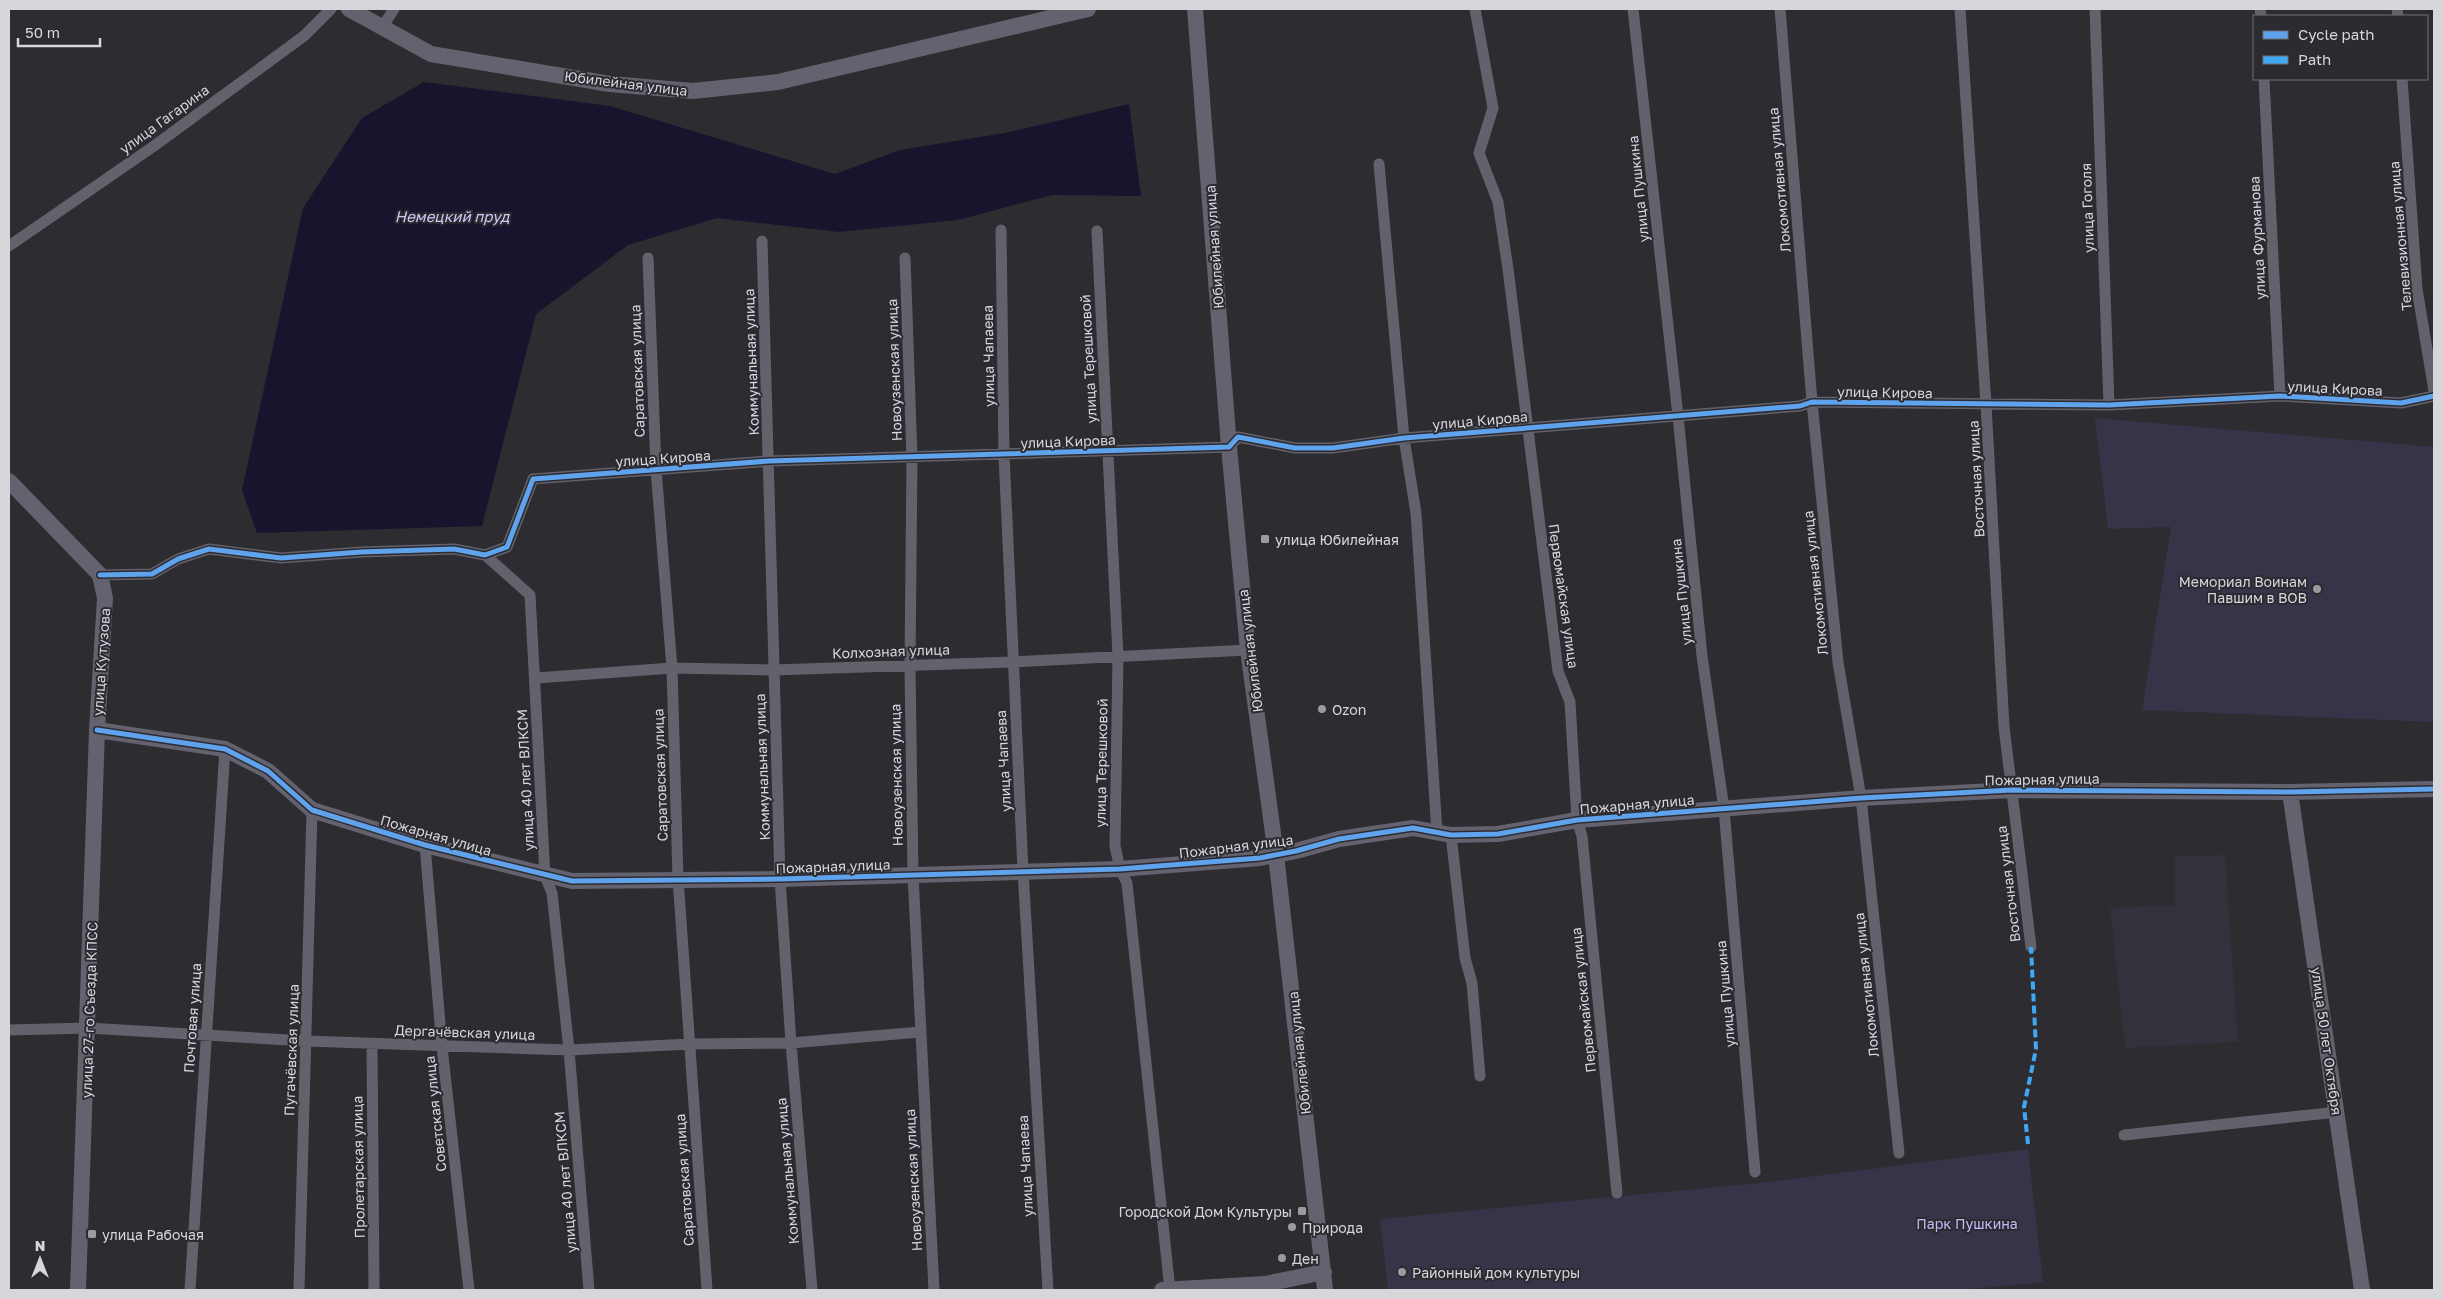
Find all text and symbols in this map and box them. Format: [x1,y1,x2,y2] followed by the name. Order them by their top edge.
[18,15,100,47] scale bar
[2253,15,2428,80] legend
[25,23,60,41] text: 50 m
[2298,25,2374,43] text: Cycle path
[2298,50,2331,68] text: Path
[563,67,689,99] street label: Юбилейная улица
[116,81,212,157] street label: улица Гагарина
[1764,107,1794,253] street label: Локомотивная улица
[1624,135,1652,243] street label: улица Пушкина
[2385,161,2415,311] street label: Телевизионная улица
[2077,163,2097,253] street label: улица Гоголя
[2245,176,2269,300] street label: улица Фурманова
[1201,185,1227,309] street label: Юбилейная улица
[395,207,510,226] water label: Немецкий пруд
[740,288,762,436] street label: Коммунальная улица
[1076,294,1100,424] street label: улица Терешковой
[883,298,905,442] street label: Новоузенская улица
[626,304,648,438] street label: Саратовская улица
[979,305,997,407] street label: улица Чапаева
[2287,377,2383,399] street label: улица Кирова
[1837,383,1933,401] street label: улица Кирова
[1432,407,1528,433] street label: улица Кирова
[1964,420,1988,538] street label: Восточная улица
[1020,431,1116,451] street label: улица Кирова
[615,446,711,470] street label: улица Кирова
[1799,510,1831,656] street label: Локомотивная улица
[1545,523,1583,669] street label: Первомайская улица
[1275,531,1399,548] place label: улица Юбилейная
[1259,533,1271,545] marker: улица Юбилейная
[1667,538,1695,646] street label: улица Пушкина
[2179,573,2307,606] place label: Мемориал Воинам Павшим в ВОВ
[2311,583,2323,595] marker: Мемориал Воинам Павшим в ВОВ
[1234,588,1266,714] street label: Юбилейная улица
[89,607,113,717] street label: улица Кутузова
[832,640,950,662] street label: Колхозная улица
[751,693,773,841] street label: Коммунальная улица
[1091,698,1111,828] street label: улица Терешковой
[1332,701,1366,718] place label: Ozon
[1316,703,1328,715] marker: Ozon
[886,704,906,846] street label: Новоузенская улица
[649,708,671,842] street label: Саратовская улица
[513,709,537,851] street label: улица 40 лет ВЛКСМ
[992,710,1014,812] street label: улица Чапаева
[1984,769,2100,789] street label: Пожарная улица
[1579,791,1695,817] street label: Пожарная улица
[378,811,494,859] street label: Пожарная улица
[1992,825,2024,943] street label: Восточная улица
[1178,831,1294,861] street label: Пожарная улица
[775,855,891,877] street label: Пожарная улица
[1850,912,1882,1058] street label: Локомотивная улица
[77,921,101,1099] street label: улица 27-го Съезда КПСС
[1567,926,1599,1074] street label: Первомайская улица
[1712,940,1738,1048] street label: улица Пушкина
[180,962,204,1074] street label: Почтовая улица
[2308,966,2346,1116] street label: улица 50 лет Октября
[280,984,302,1116] street label: Пугачёвская улица
[1284,990,1314,1116] street label: Юбилейная улица
[394,1021,536,1043] street label: Дергачёвская улица
[420,1055,450,1173] street label: Советская улица
[348,1096,368,1238] street label: Пролетарская улица
[772,1097,802,1245] street label: Коммунальная улица
[901,1108,925,1252] street label: Новоузенская улица
[550,1110,580,1254] street label: улица 40 лет ВЛКСМ
[671,1113,697,1247] street label: Саратовская улица
[1014,1115,1036,1217] street label: улица Чапаева
[1119,1203,1292,1220] place label: Городской Дом Культуры
[1296,1205,1308,1217] marker: Городской Дом Культуры
[1916,1215,2018,1232] park label: Парк Пушкина
[1302,1219,1363,1236] place label: Природа
[1286,1221,1298,1233] marker: Природа
[102,1226,204,1243] place label: улица Рабочая
[86,1228,98,1240] marker: улица Рабочая
[15,1234,65,1284] north arrow
[35,1237,45,1254] text: N
[1292,1250,1319,1267] place label: Ден
[1276,1252,1288,1264] marker: Ден
[1412,1264,1580,1281] place label: Районный дом культуры
[1396,1266,1408,1278] marker: Районный дом культуры

